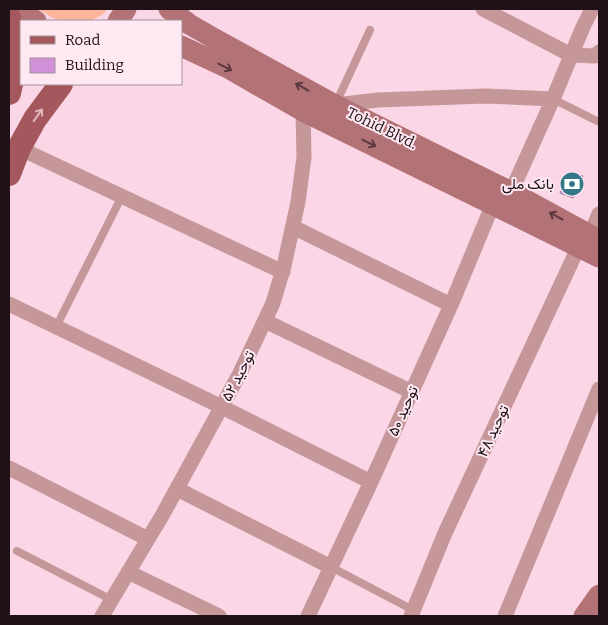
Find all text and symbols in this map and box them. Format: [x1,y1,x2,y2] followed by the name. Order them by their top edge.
[20,20,182,85] legend
[65,31,100,49] text: Road
[65,56,124,74] text: Building
[218,62,233,72] one-way arrow
[296,82,310,92] one-way arrow
[344,103,420,153] street label: Tohid Blvd.
[33,108,43,122] one-way arrow
[361,138,376,148] one-way arrow
[559,171,585,197] bank icon: بانک ملی
[502,175,554,194] place label: بانک ملی
[550,211,564,221] one-way arrow
[218,347,259,404] street label: توحید ۵۲
[384,383,422,439] street label: توحید ۵۰
[473,402,513,460] street label: توحید ۴۸

